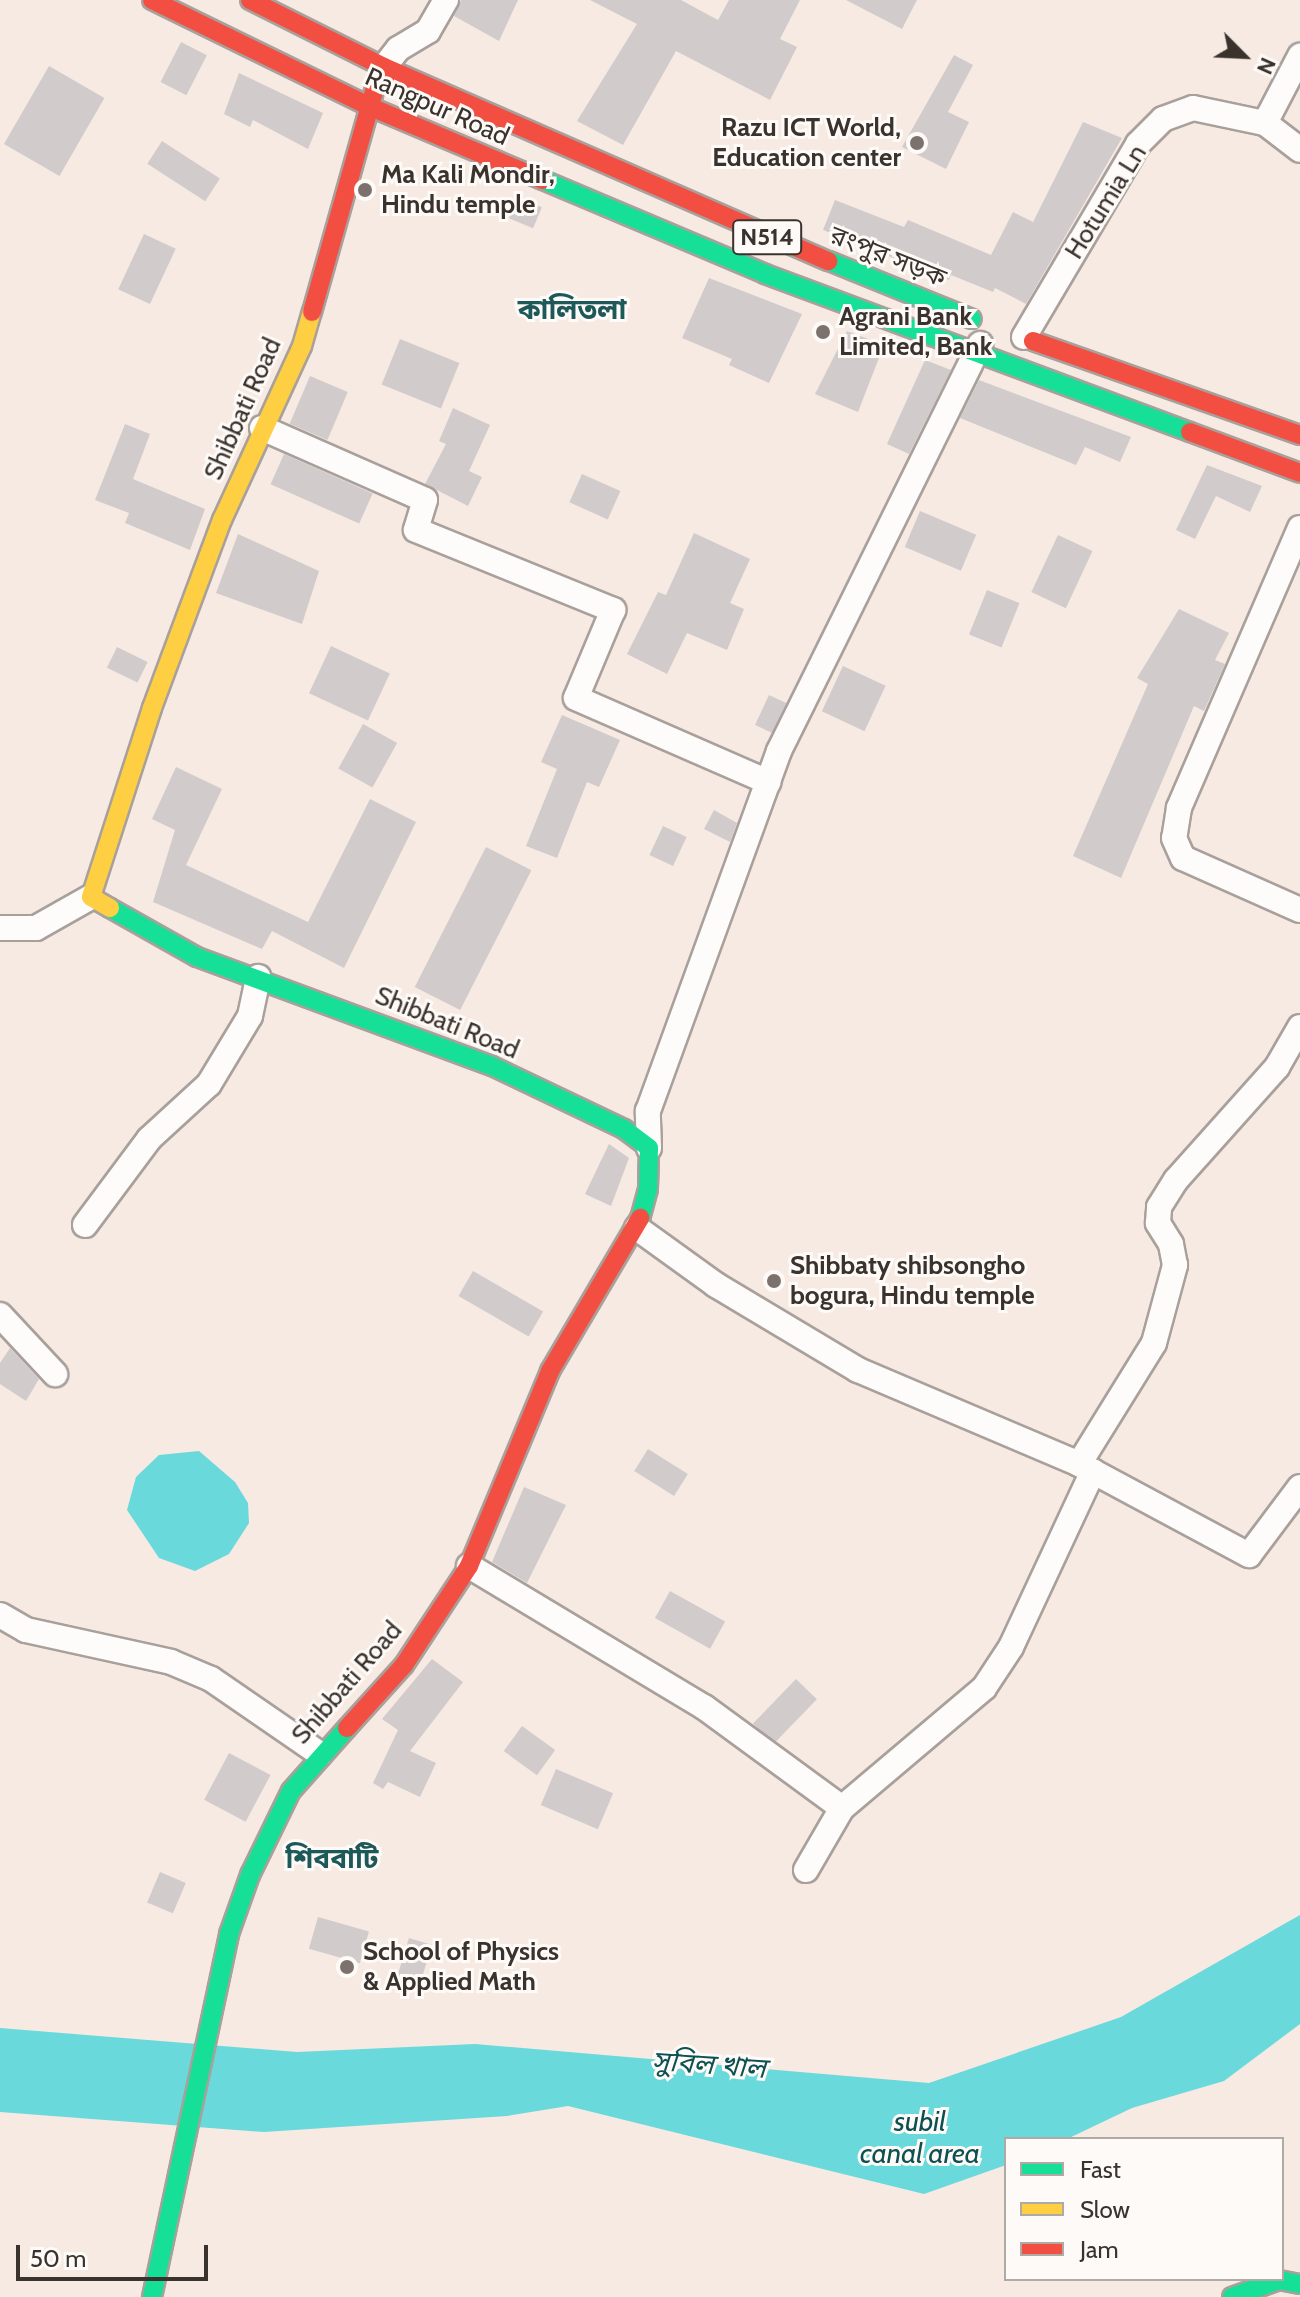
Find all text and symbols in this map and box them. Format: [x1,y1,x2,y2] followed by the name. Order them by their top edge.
[1204,16,1284,96] north arrow
[1251,53,1282,79] text: N
[360,61,514,153] street label: Rangpur Road
[712,112,901,174] place label: Razu ICT World, Education center
[908,134,926,152] marker: Razu ICT World, Education center
[1059,139,1153,265] street label: Hotumia Ln
[381,159,555,220] place label: Ma Kali Mondir, Hindu temple
[356,181,374,199] marker: Ma Kali Mondir, Hindu temple
[731,217,803,257] road number: N514
[825,220,951,294] street label: রংপুর সড়ক
[518,292,626,326] district label: কালিতলা
[839,301,992,362] place label: Agrani Bank Limited, Bank
[814,323,832,341] marker: Agrani Bank Limited, Bank
[198,333,288,485] street label: Shibbati Road
[371,980,523,1066] street label: Shibbati Road
[790,1250,1035,1312] place label: Shibbaty shibsongho bogura, Hindu temple
[765,1272,783,1290] marker: Shibbaty shibsongho bogura, Hindu temple
[285,1615,409,1751] street label: Shibbati Road
[285,1841,379,1875] district label: শিববাটি
[363,1936,559,1998] place label: School of Physics & Applied Math
[338,1958,356,1976] marker: School of Physics & Applied Math
[651,2043,767,2085] water label: সুবিল খাল
[860,2104,980,2170] water label: subil canal area
[1004,2137,1284,2281] legend
[1080,2155,1121,2184] text: Fast
[1080,2195,1130,2224] text: Slow
[20,2229,212,2279] scale bar
[1080,2235,1118,2264] text: Jam
[30,2244,86,2273] text: 50 m

